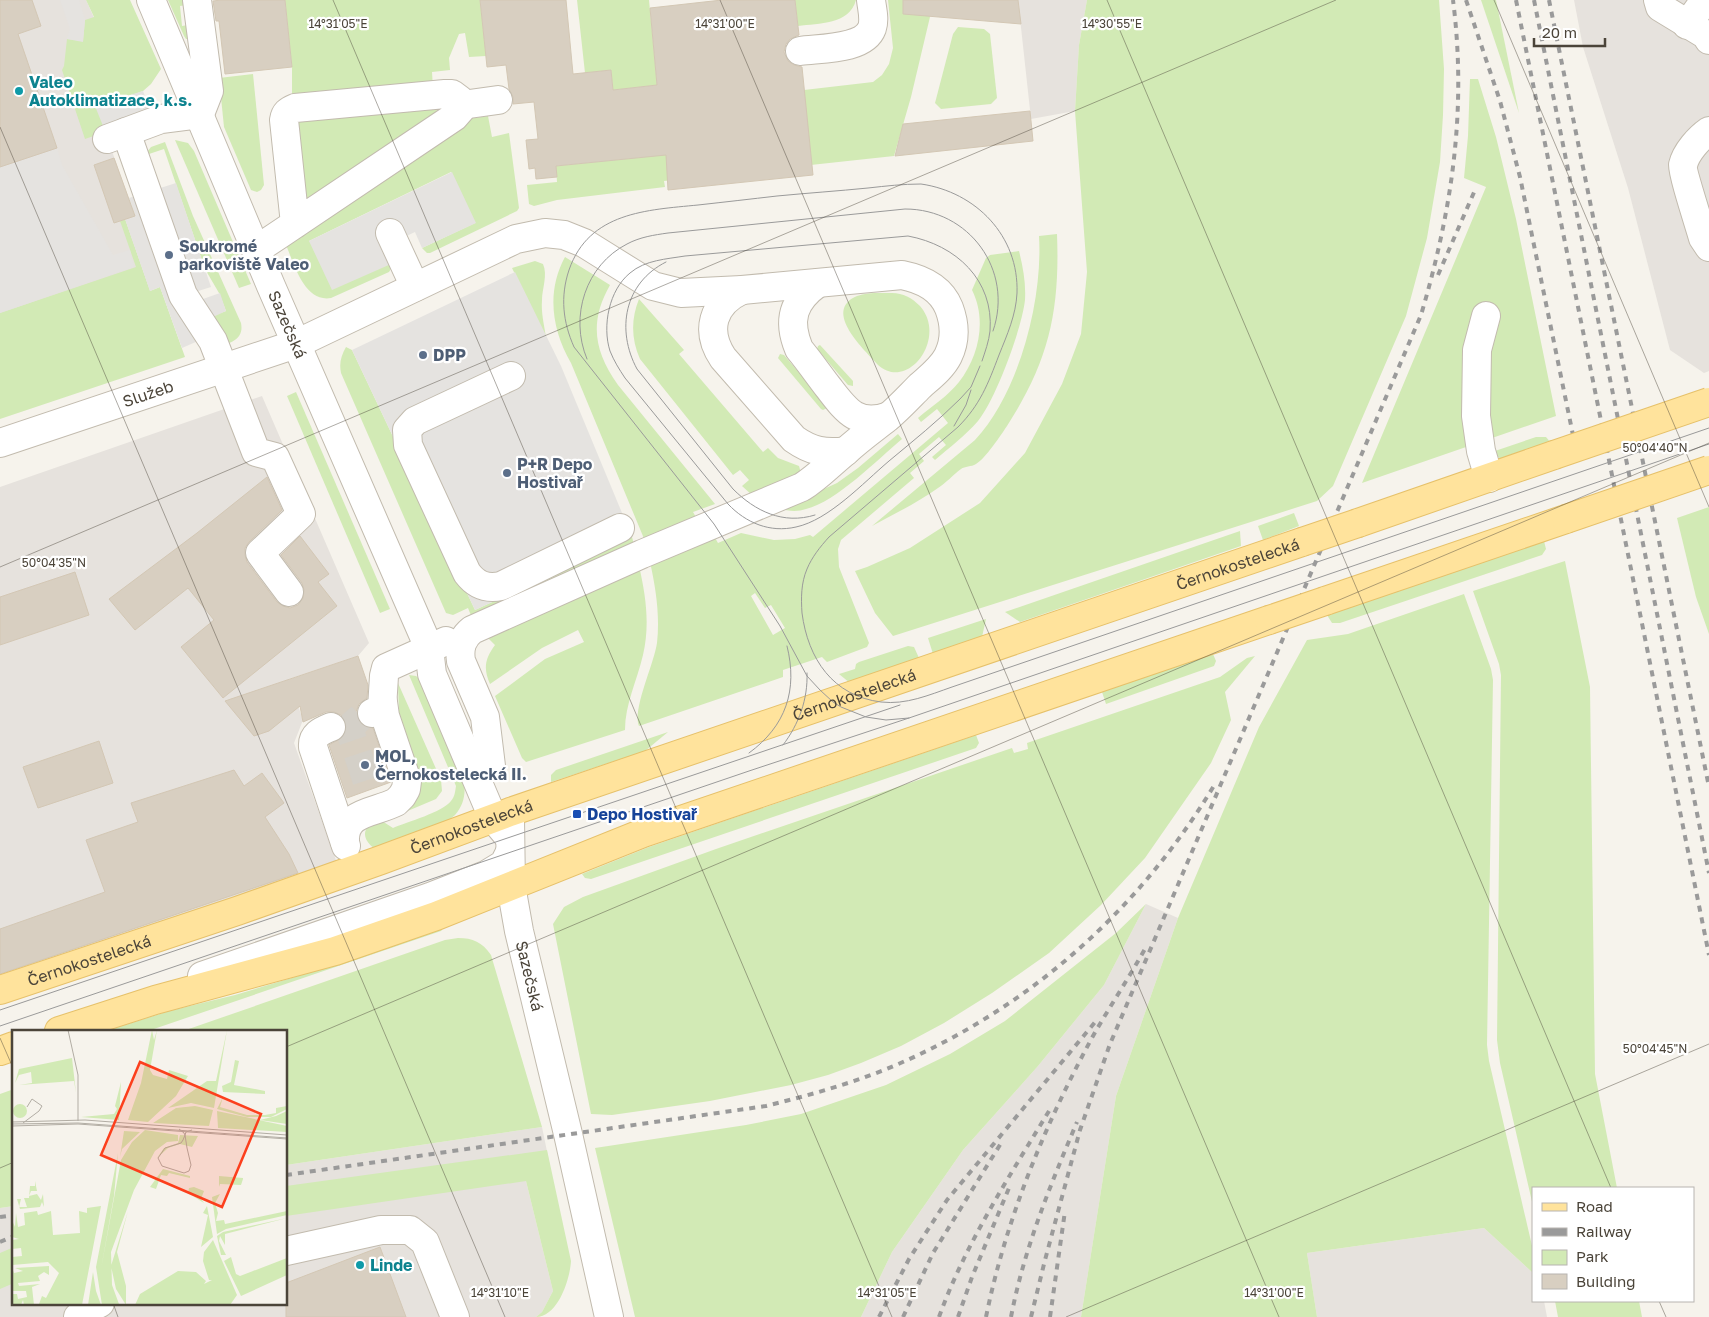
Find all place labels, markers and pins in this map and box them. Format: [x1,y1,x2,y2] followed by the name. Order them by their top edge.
[29,72,192,110] place label: Valeo Autoklimatizace, k.s.
[13,85,25,97] marker: Valeo Autoklimatizace, k.s.
[179,236,310,274] place label: Soukromé parkoviště Valeo
[163,249,175,261] marker: Soukromé parkoviště Valeo
[433,345,466,365] place label: DPP
[417,349,429,361] marker: DPP
[517,454,593,492] place label: P+R Depo Hostivař
[501,467,513,479] marker: P+R Depo Hostivař
[375,746,527,784] place label: MOL, Černokostelecká II.
[359,759,371,771] marker: MOL, Černokostelecká II.
[587,804,698,824] place label: Depo Hostivař
[571,808,583,820] marker: Depo Hostivař
[370,1255,412,1275] place label: Linde
[354,1259,366,1271] marker: Linde

